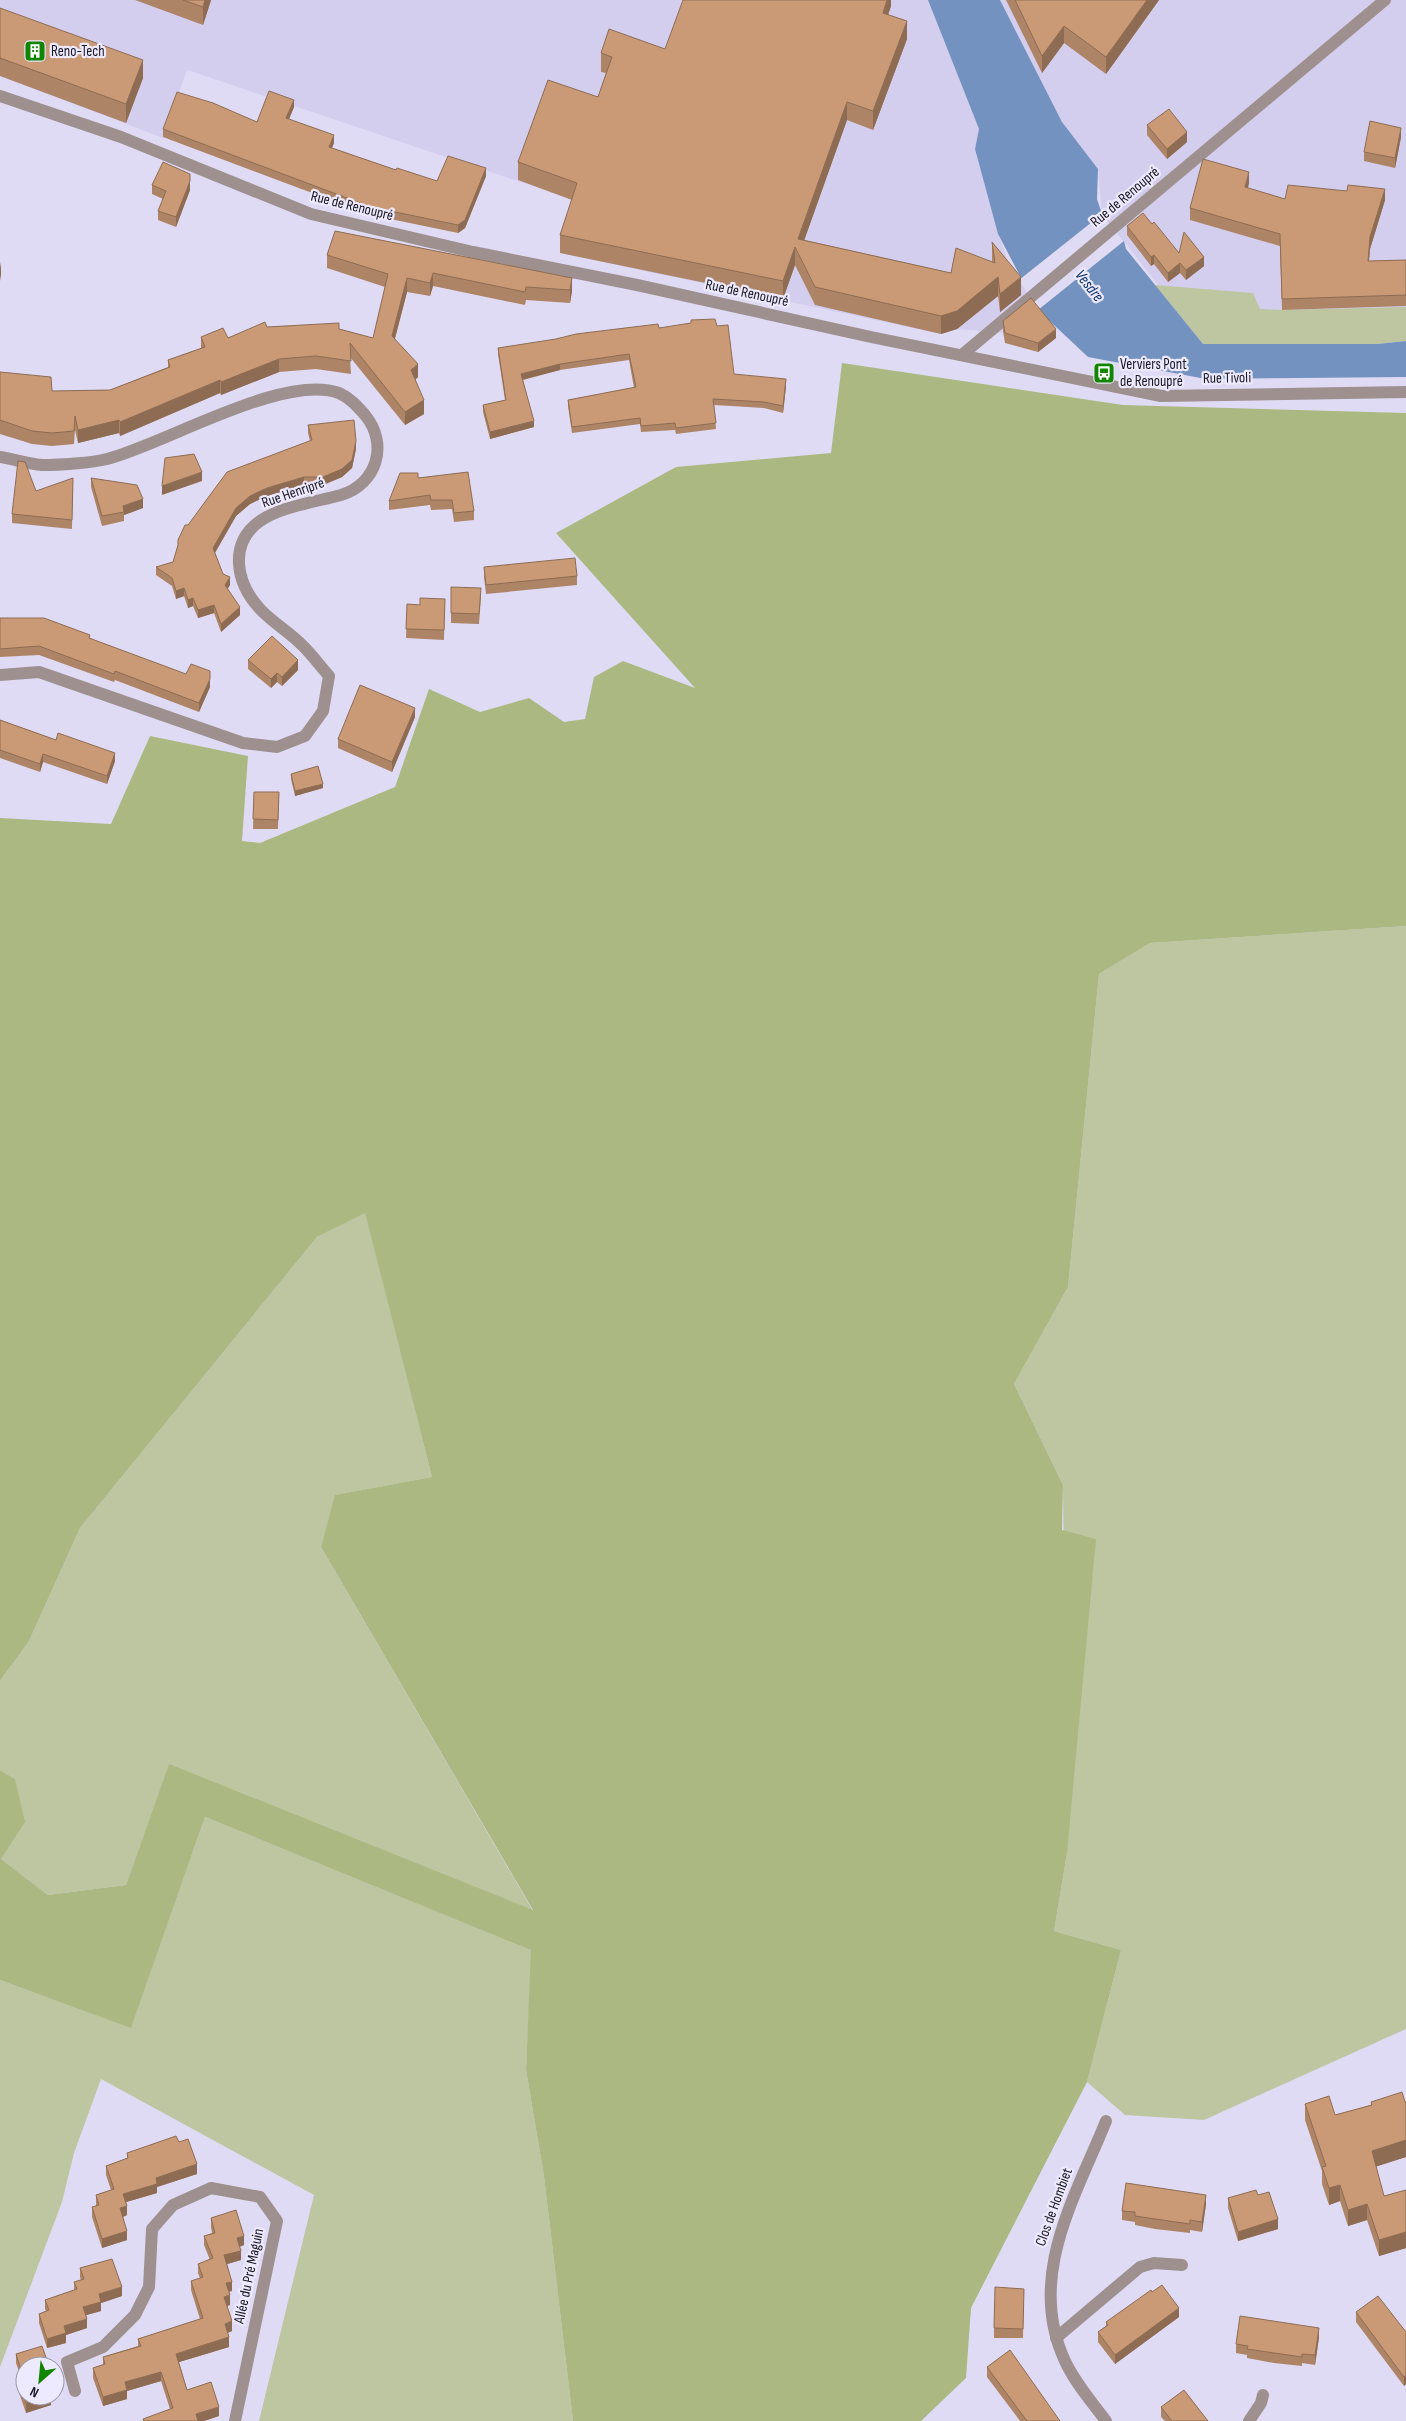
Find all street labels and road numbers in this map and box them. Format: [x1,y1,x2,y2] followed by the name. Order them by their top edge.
[1087,163,1163,231] street label: Rue de Renoupré
[309,187,395,225] street label: Rue de Renoupré
[704,275,790,311] street label: Rue de Renoupré
[1203,368,1252,388] street label: Rue Tivoli
[259,473,327,513] street label: Rue Henripré
[1031,2165,1077,2249] street label: Clos de Hombiet
[229,2227,268,2326] street label: Allée du Pré Maguin

